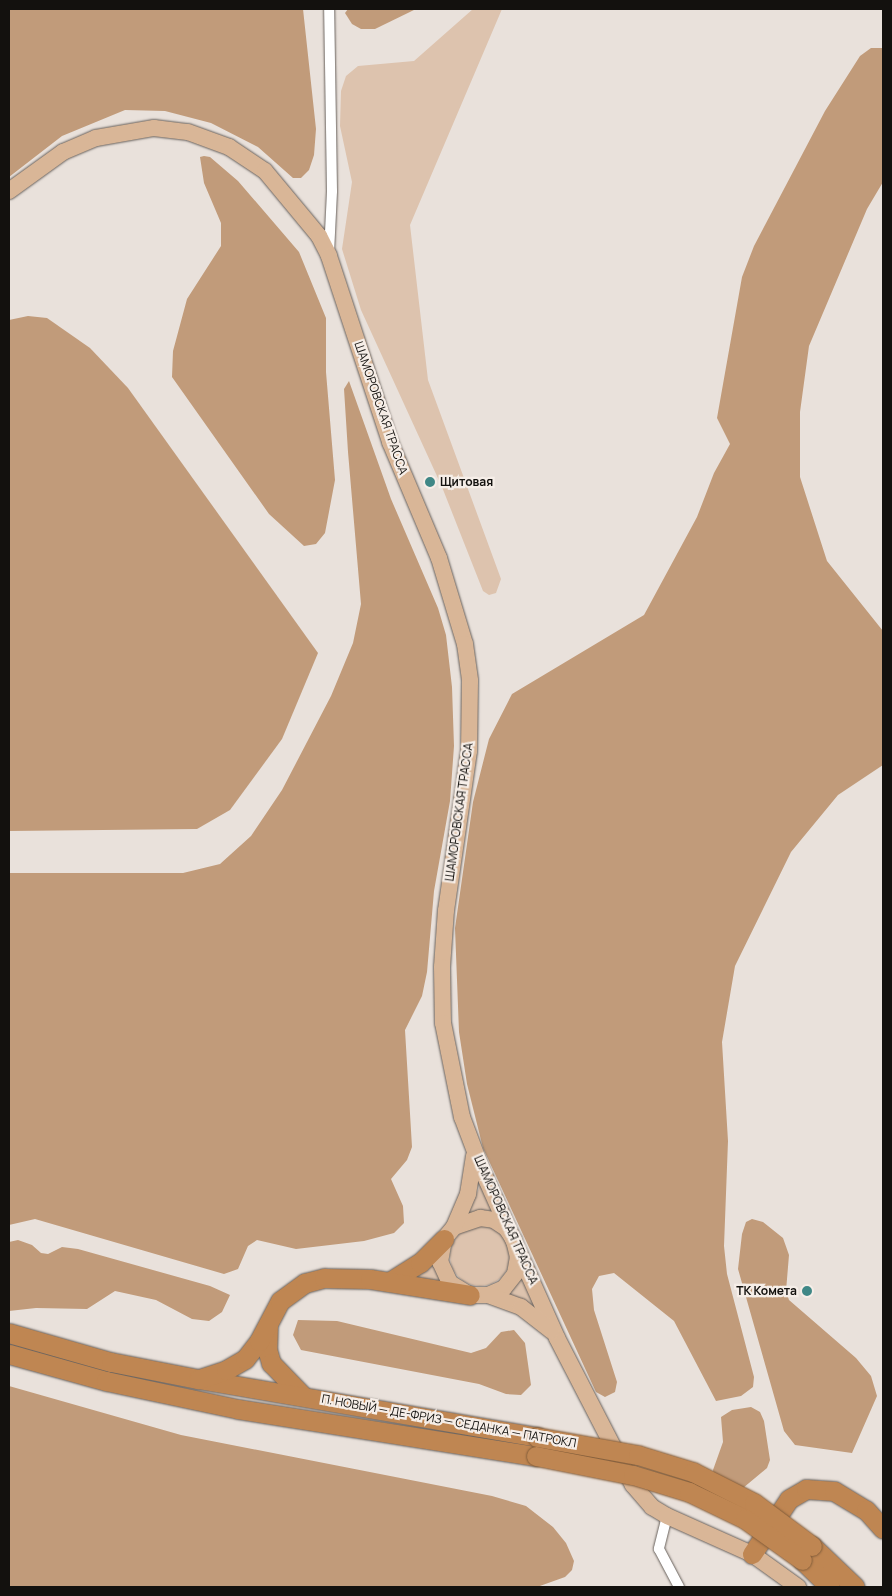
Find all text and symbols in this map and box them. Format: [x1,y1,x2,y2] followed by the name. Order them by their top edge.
[351,340,411,476] street label: ШАМОРОВСКАЯ ТРАССА
[440,475,493,489] place label: Щитовая
[424,476,436,488] marker: Щитовая
[442,742,476,882] street label: ШАМОРОВСКАЯ ТРАССА
[471,1153,541,1287] street label: ШАМОРОВСКАЯ ТРАССА
[736,1284,797,1298] place label: ТК Комета
[801,1285,813,1297] marker: ТК Комета
[320,1391,578,1451] street label: П. НОВЫЙ — ДЕ-ФРИЗ — СЕДАНКА — ПАТРОКЛ

